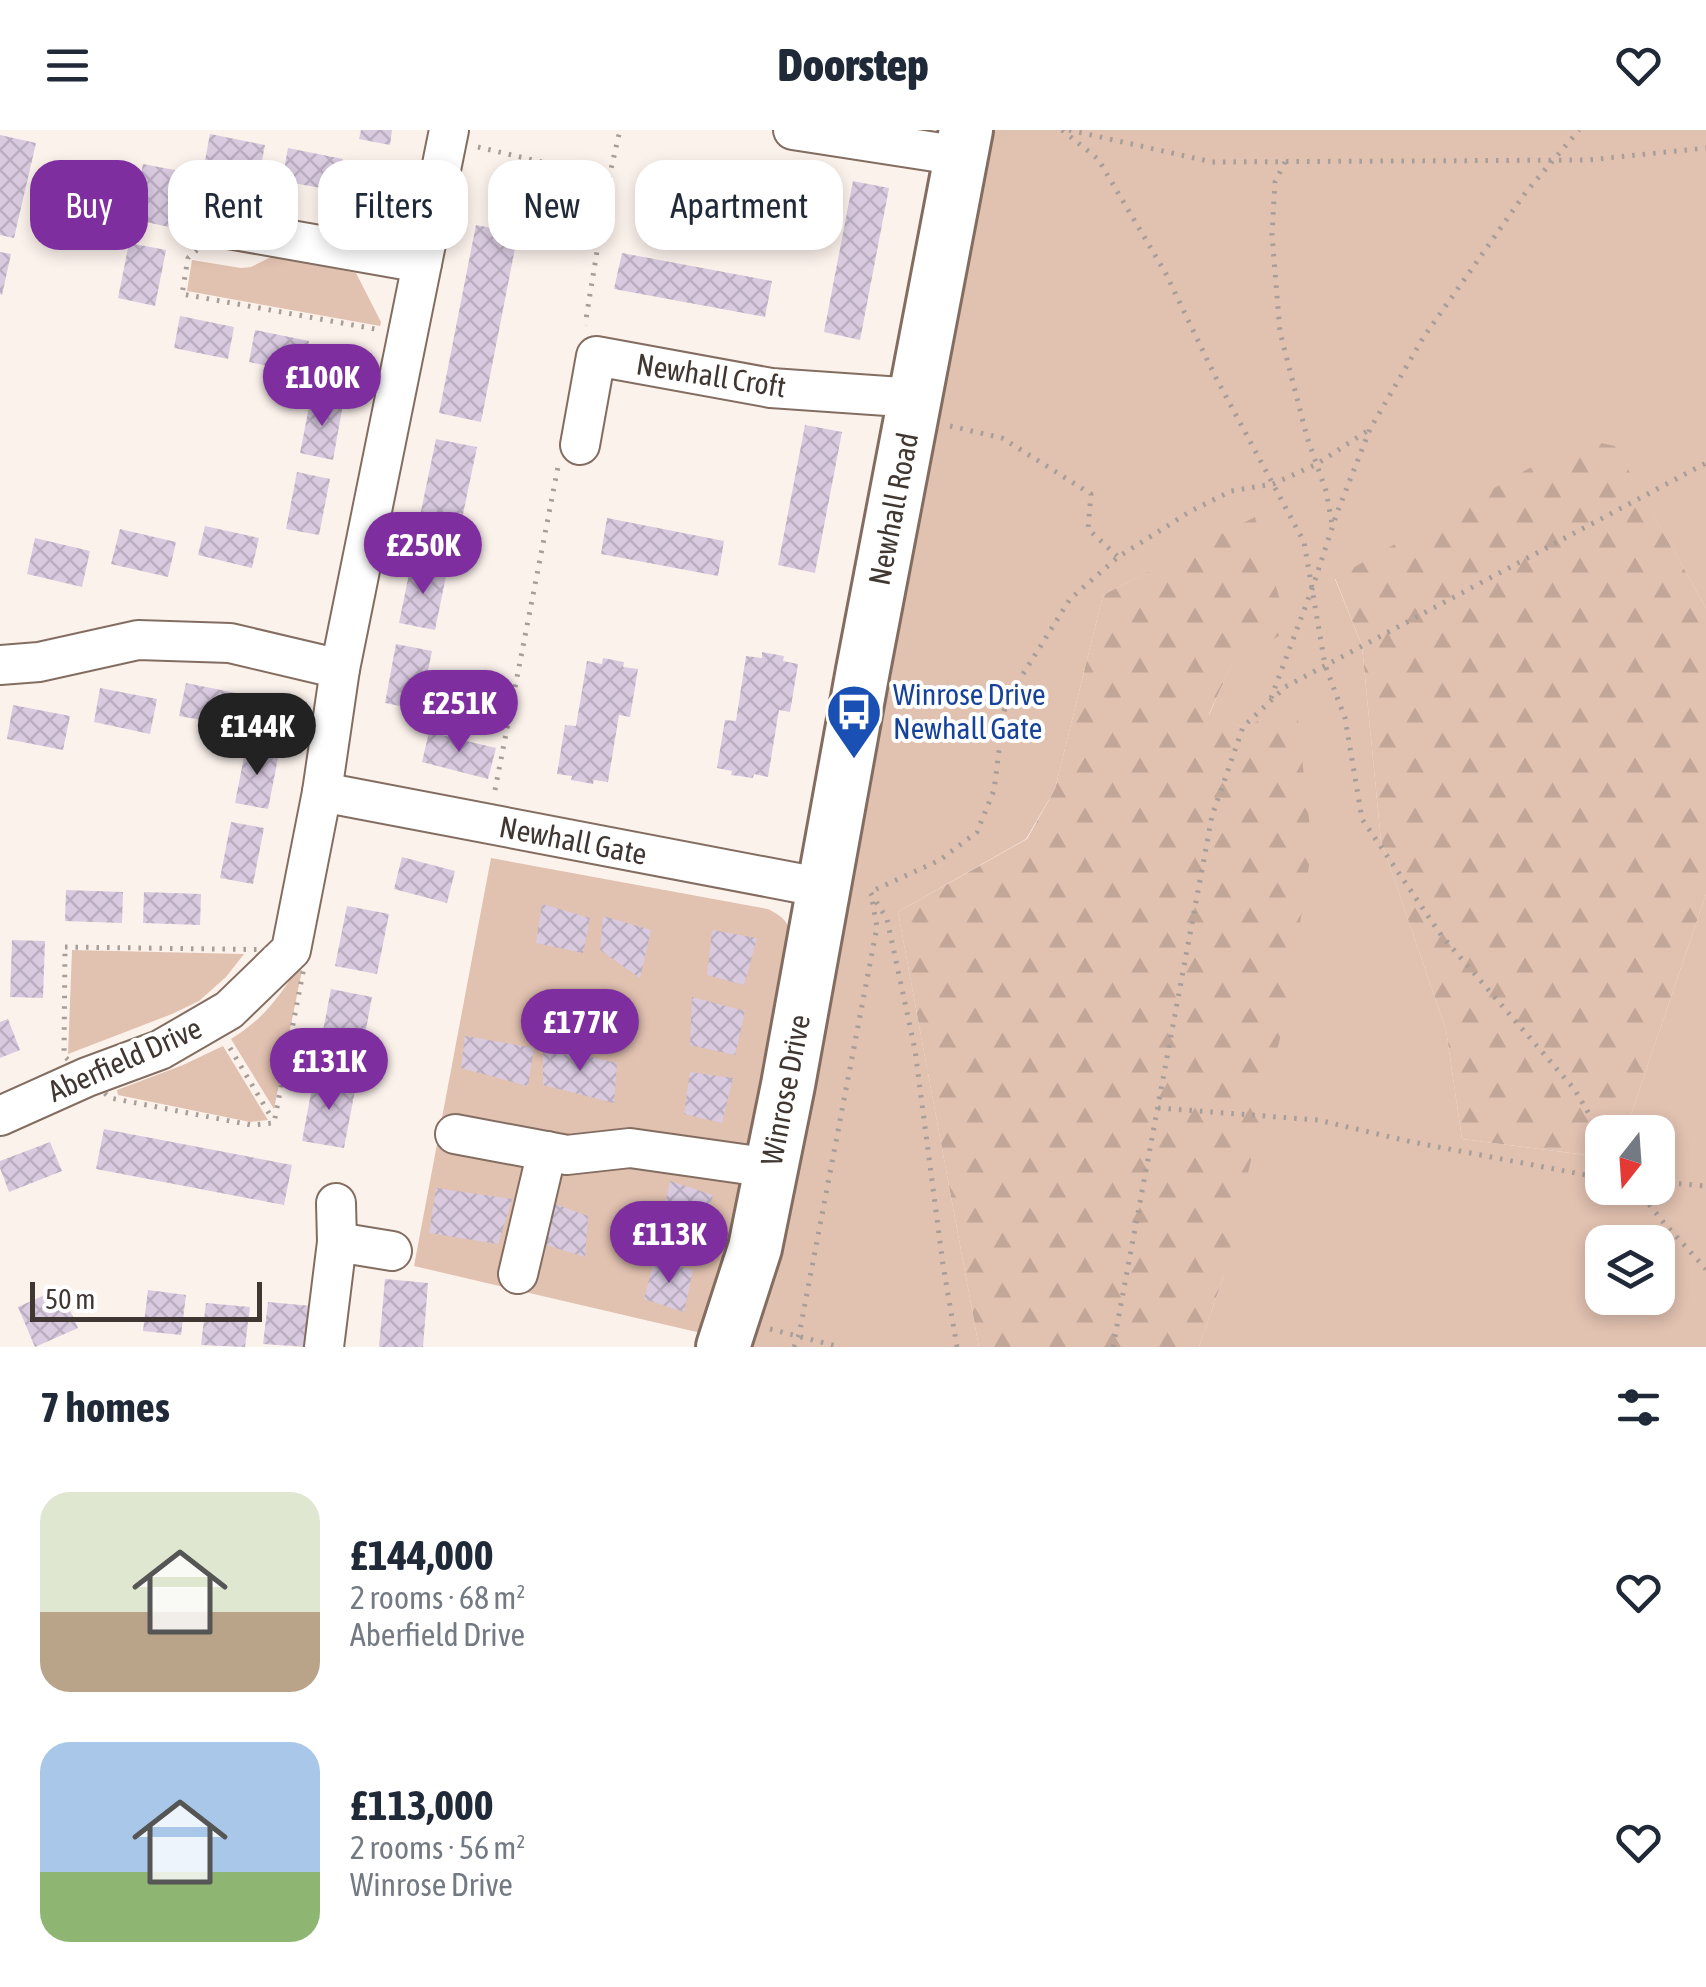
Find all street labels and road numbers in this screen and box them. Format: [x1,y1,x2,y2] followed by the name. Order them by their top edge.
[634,346,788,404] street label: Newhall Croft
[862,430,924,588] street label: Newhall Road
[497,809,650,871] street label: Newhall Gate
[43,1010,206,1108] street label: Aberfield Drive
[754,1012,816,1168] street label: Winrose Drive

